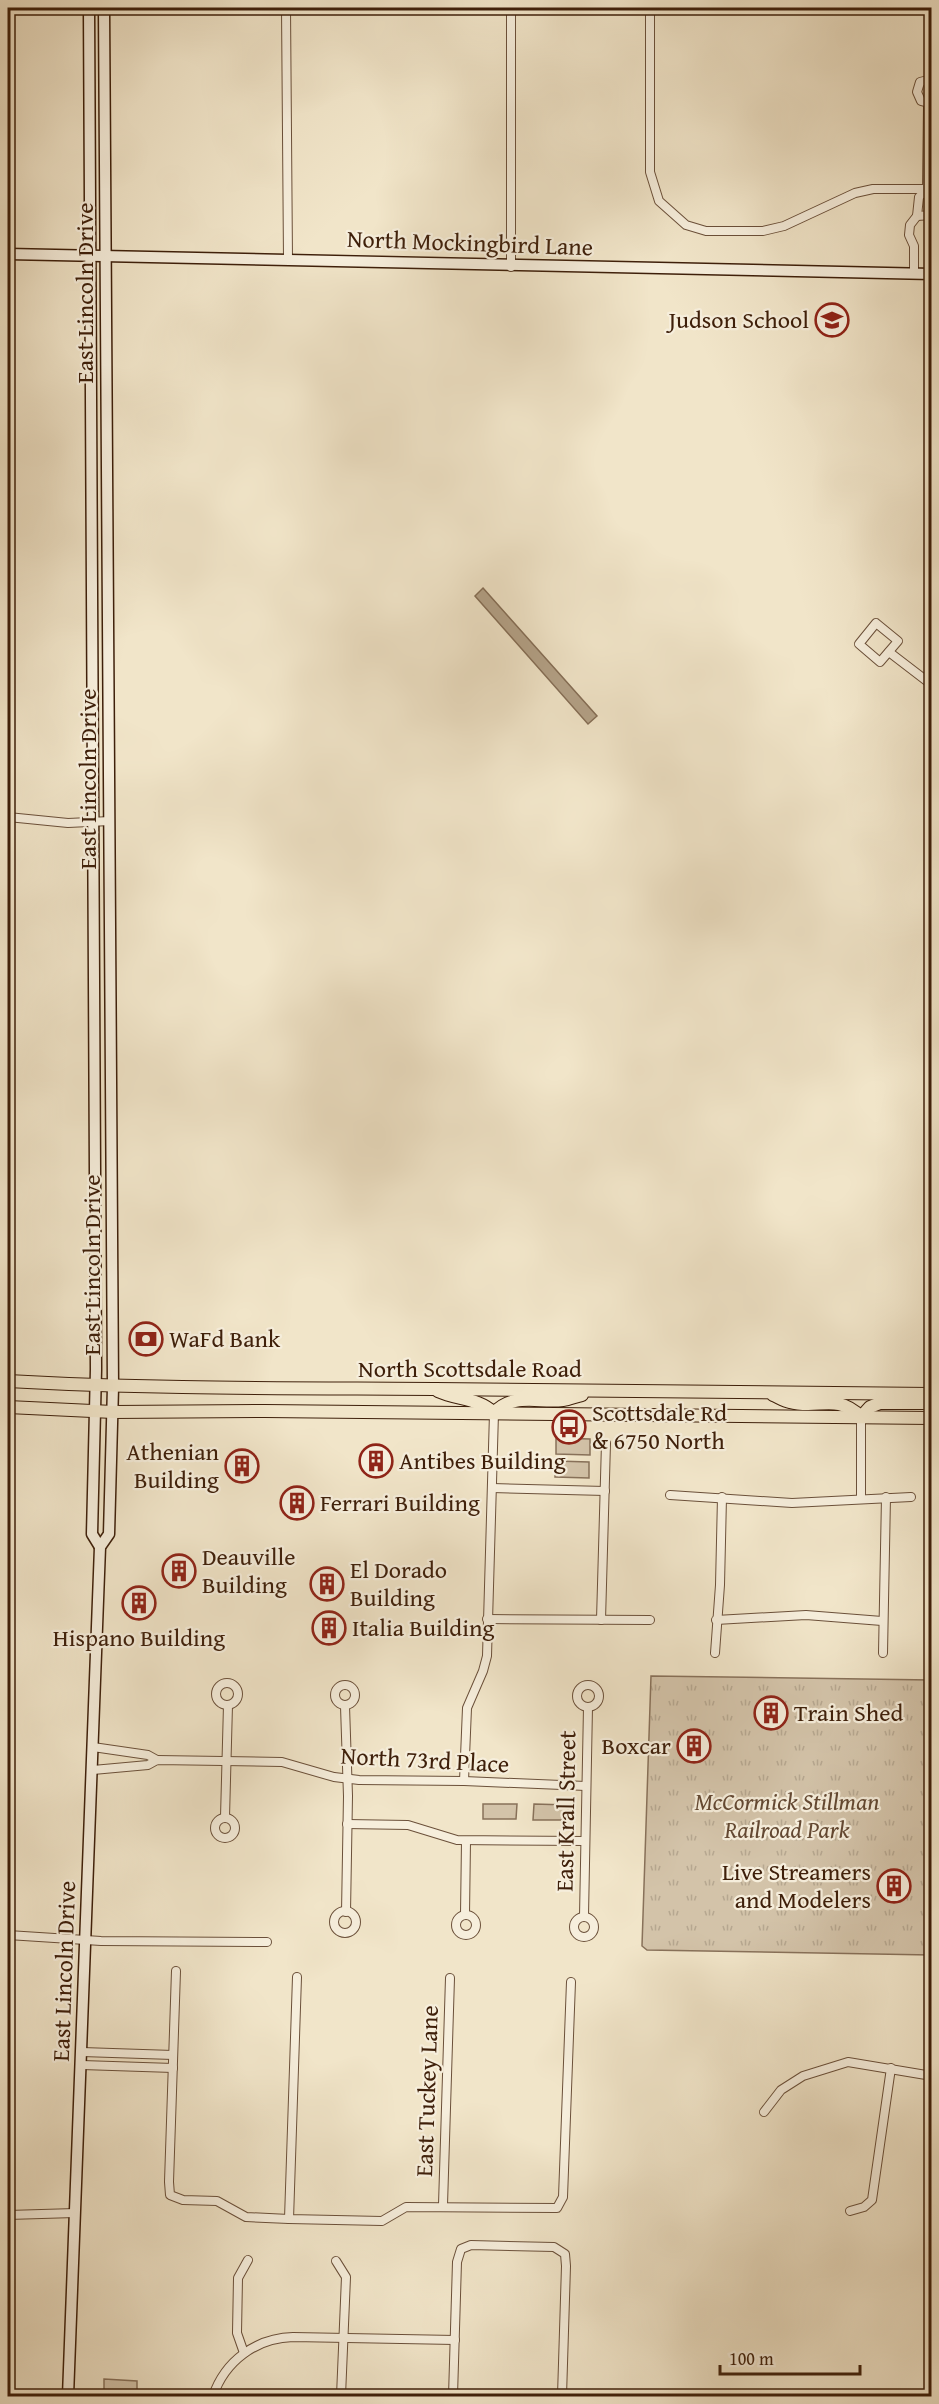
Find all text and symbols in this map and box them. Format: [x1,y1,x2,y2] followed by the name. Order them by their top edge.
[67,203,102,383] street label: East Lincoln Drive
[346,221,594,264] street label: North Mockingbird Lane
[665,302,809,337] place label: Judson School
[814,302,850,338] school or university icon: Judson School
[70,689,105,869] street label: East Lincoln Drive
[74,1175,109,1355] street label: East Lincoln Drive
[128,1321,164,1357] bank icon: WaFd Bank
[169,1321,281,1356] place label: WaFd Bank
[358,1351,582,1386] street label: North Scottsdale Road
[592,1395,727,1458] place label: Scottsdale Rd & 6750 North
[551,1409,587,1445] bus stop icon: Scottsdale Rd & 6750 North
[126,1434,220,1497] place label: Athenian Building
[358,1443,394,1479] building icon: Antibes Building
[399,1443,566,1478] place label: Antibes Building
[224,1448,260,1484] building icon: Athenian Building
[279,1485,315,1521] building icon: Ferrari Building
[320,1485,480,1520] place label: Ferrari Building
[202,1539,296,1602] place label: Deauville Building
[350,1552,447,1615] place label: El Dorado Building
[161,1553,197,1589] building icon: Deauville Building
[309,1566,345,1602] building icon: El Dorado Building
[121,1585,157,1621] building icon: Hispano Building
[311,1610,347,1646] building icon: Italia Building
[352,1610,494,1645] place label: Italia Building
[53,1620,225,1655] place label: Hispano Building
[753,1695,789,1731] building icon: Train Shed
[794,1695,903,1730] place label: Train Shed
[602,1728,671,1763] place label: Boxcar
[676,1728,712,1764] building icon: Boxcar
[547,1729,584,1892] street label: East Krall Street
[340,1738,510,1781] street label: North 73rd Place
[695,1784,879,1847] park label: McCormick Stillman Railroad Park
[722,1854,871,1917] place label: Live Streamers and Modelers
[876,1868,912,1904] building icon: Live Streamers and Modelers
[43,1880,84,2062] street label: East Lincoln Drive
[406,2005,447,2177] street label: East Tuckey Lane
[720,2338,860,2376] scale bar
[729,2345,774,2372] text: 100 m

